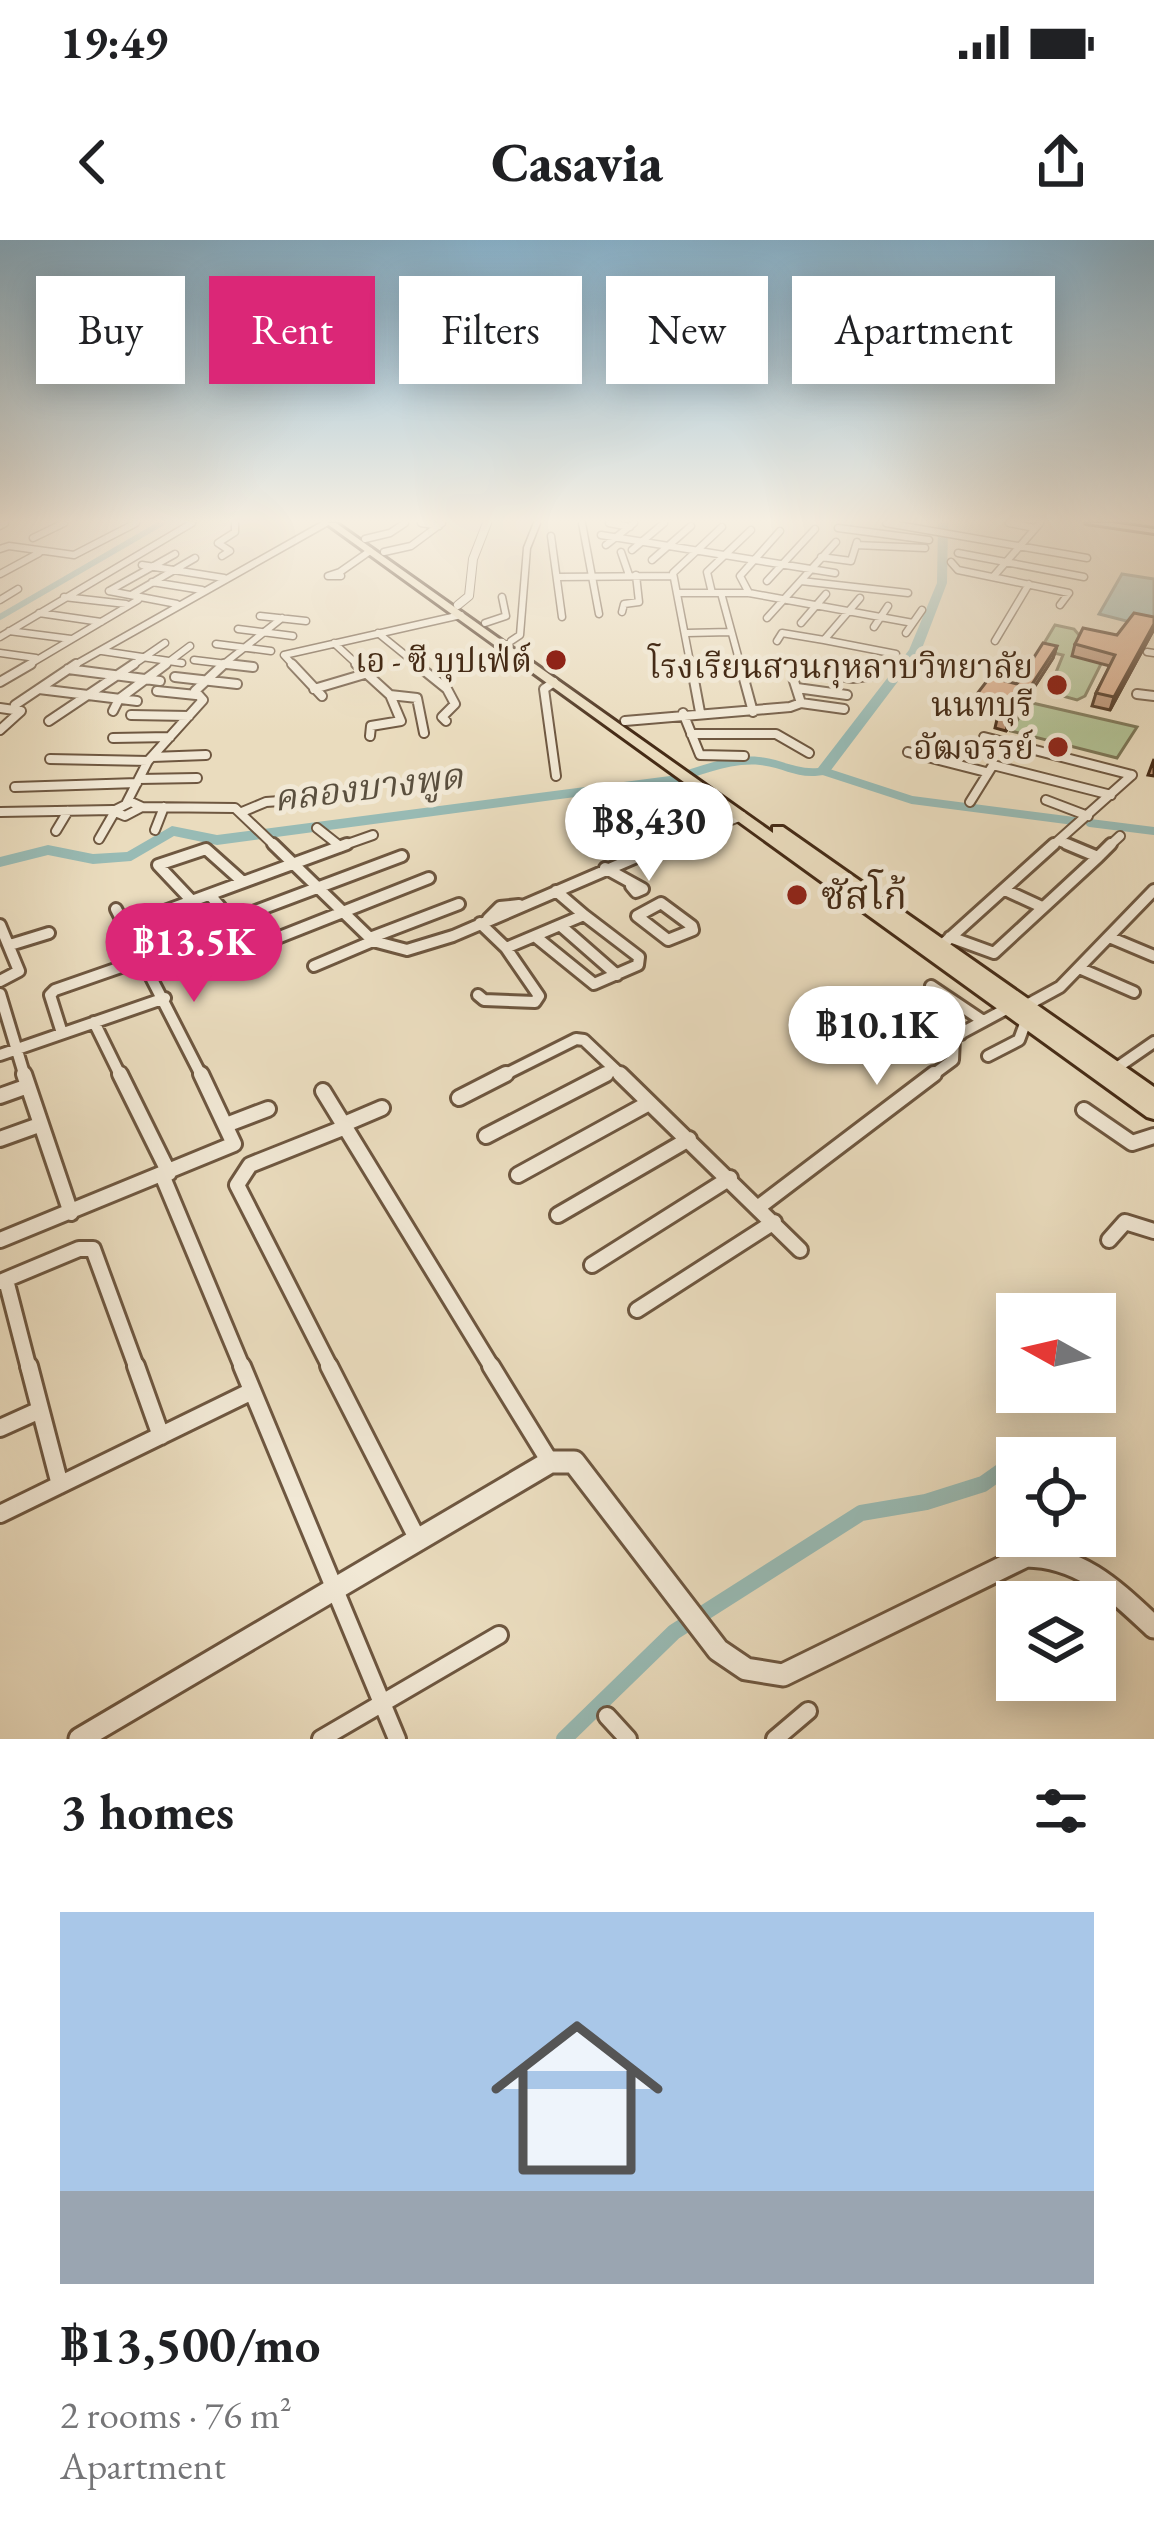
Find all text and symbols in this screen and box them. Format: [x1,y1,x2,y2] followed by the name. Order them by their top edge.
[60,13,168,71] text: 19:49
[491,127,663,197] text: Casavia
[60,129,126,195] icon: back
[1028,129,1094,195] icon: share
[36,276,185,384] chip: Buy
[209,276,375,384] chip: Rent
[399,276,582,384] chip: Filters
[606,276,768,384] chip: New
[792,276,1055,384] chip: Apartment
[355,639,532,683] place label: เอ - ซี บุปเฟ่ต์
[647,643,1033,727] place label: โรงเรียนสวนกุหลาบวิทยาลัย นนทบุรี
[543,647,569,673] marker: เอ - ซี บุปเฟ่ต์
[1044,672,1070,698] marker: โรงเรียนสวนกุหลาบวิทยาลัย นนทบุรี
[913,726,1034,769] place label: อัฒจรรย์
[1045,734,1071,760] marker: อัฒจรรย์
[271,752,466,822] water label: คลองบางพูด
[551,782,747,884] pin: ฿8,430
[592,795,706,846] text: ฿8,430
[821,869,907,921] place label: ซัสโก้
[784,882,810,908] marker: ซัสโก้
[96,903,292,1005] pin: ฿13.5K
[132,916,256,967] text: ฿13.5K
[779,986,975,1088] pin: ฿10.1K
[815,999,939,1050] text: ฿10.1K
[996,1293,1116,1413] north arrow
[996,1293,1116,1701] map controls
[996,1437,1116,1557] button: locate
[996,1581,1116,1701] button: layers
[60,1778,234,1844] text: 3 homes
[1028,1778,1094,1844] icon: filters
[469,1990,685,2206] icon: home
[60,2311,320,2377] text: ฿13,500/mo
[60,2389,292,2440] text: 2 rooms · 76 m²
[60,2440,226,2491] text: Apartment

